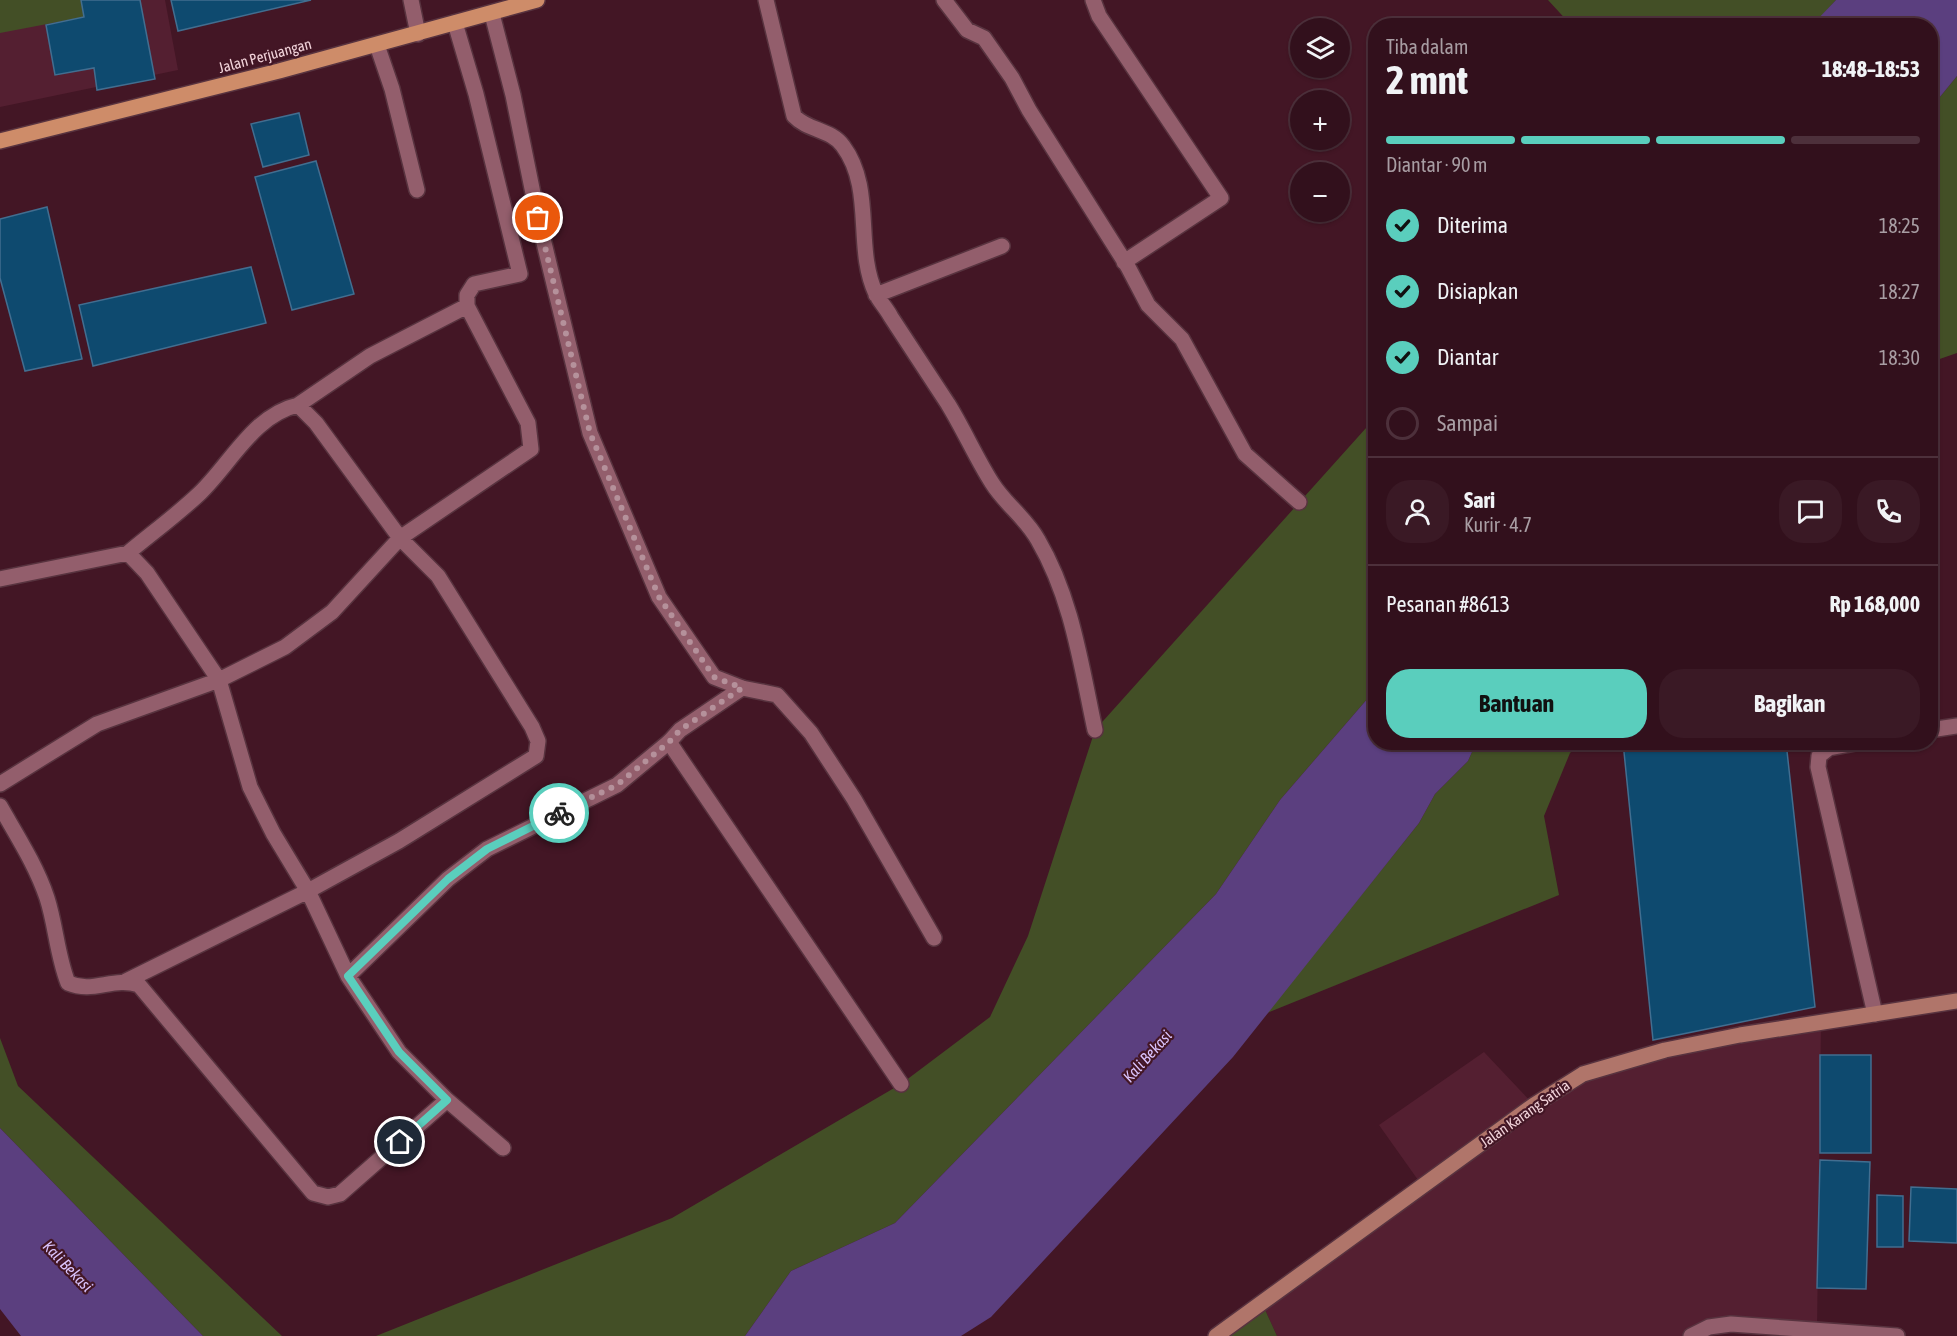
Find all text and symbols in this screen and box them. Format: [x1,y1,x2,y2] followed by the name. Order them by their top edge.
[1290,18,1350,222] map controls
[1290,18,1350,78] button: layers
[216,35,313,76] street label: Jalan Perjuangan
[1386,35,1468,58] text: Tiba dalam
[1822,56,1920,82] text: 18:48–18:53
[1386,58,1468,102] text: 2 mnt
[1290,90,1350,150] button: +
[1386,153,1487,176] text: Diantar · 90 m
[1290,162,1350,222] button: −
[512,192,563,243] pin
[521,201,554,234] icon: bag
[1386,209,1419,242] icon: check
[1437,212,1508,238] text: Diterima
[1879,214,1920,237] text: 18:25
[1386,275,1419,308] icon: check
[1437,278,1518,304] text: Disiapkan
[1879,280,1920,303] text: 18:27
[1386,341,1419,374] icon: check
[1437,344,1498,370] text: Diantar
[1879,346,1920,369] text: 18:30
[1437,410,1498,436] text: Sampai
[1386,480,1449,543] button: person
[1779,480,1842,543] button: chat
[1857,480,1920,543] button: phone
[1464,487,1495,513] text: Sari
[1464,513,1532,536] text: Kurir · 4.7
[1386,591,1510,617] text: Pesanan #8613
[1830,591,1920,617] text: Rp 168,000
[1386,669,1647,738] button: Bantuan
[1659,669,1920,738] button: Bagikan
[529,783,589,843] courier
[543,797,576,830] icon: bike
[1119,1026,1175,1086] water label: Kali Bekasi
[1477,1076,1573,1151] street label: Jalan Karang Satria
[374,1116,425,1167] pin
[383,1125,416,1158] icon: home
[39,1237,97,1295] water label: Kali Bekasi

